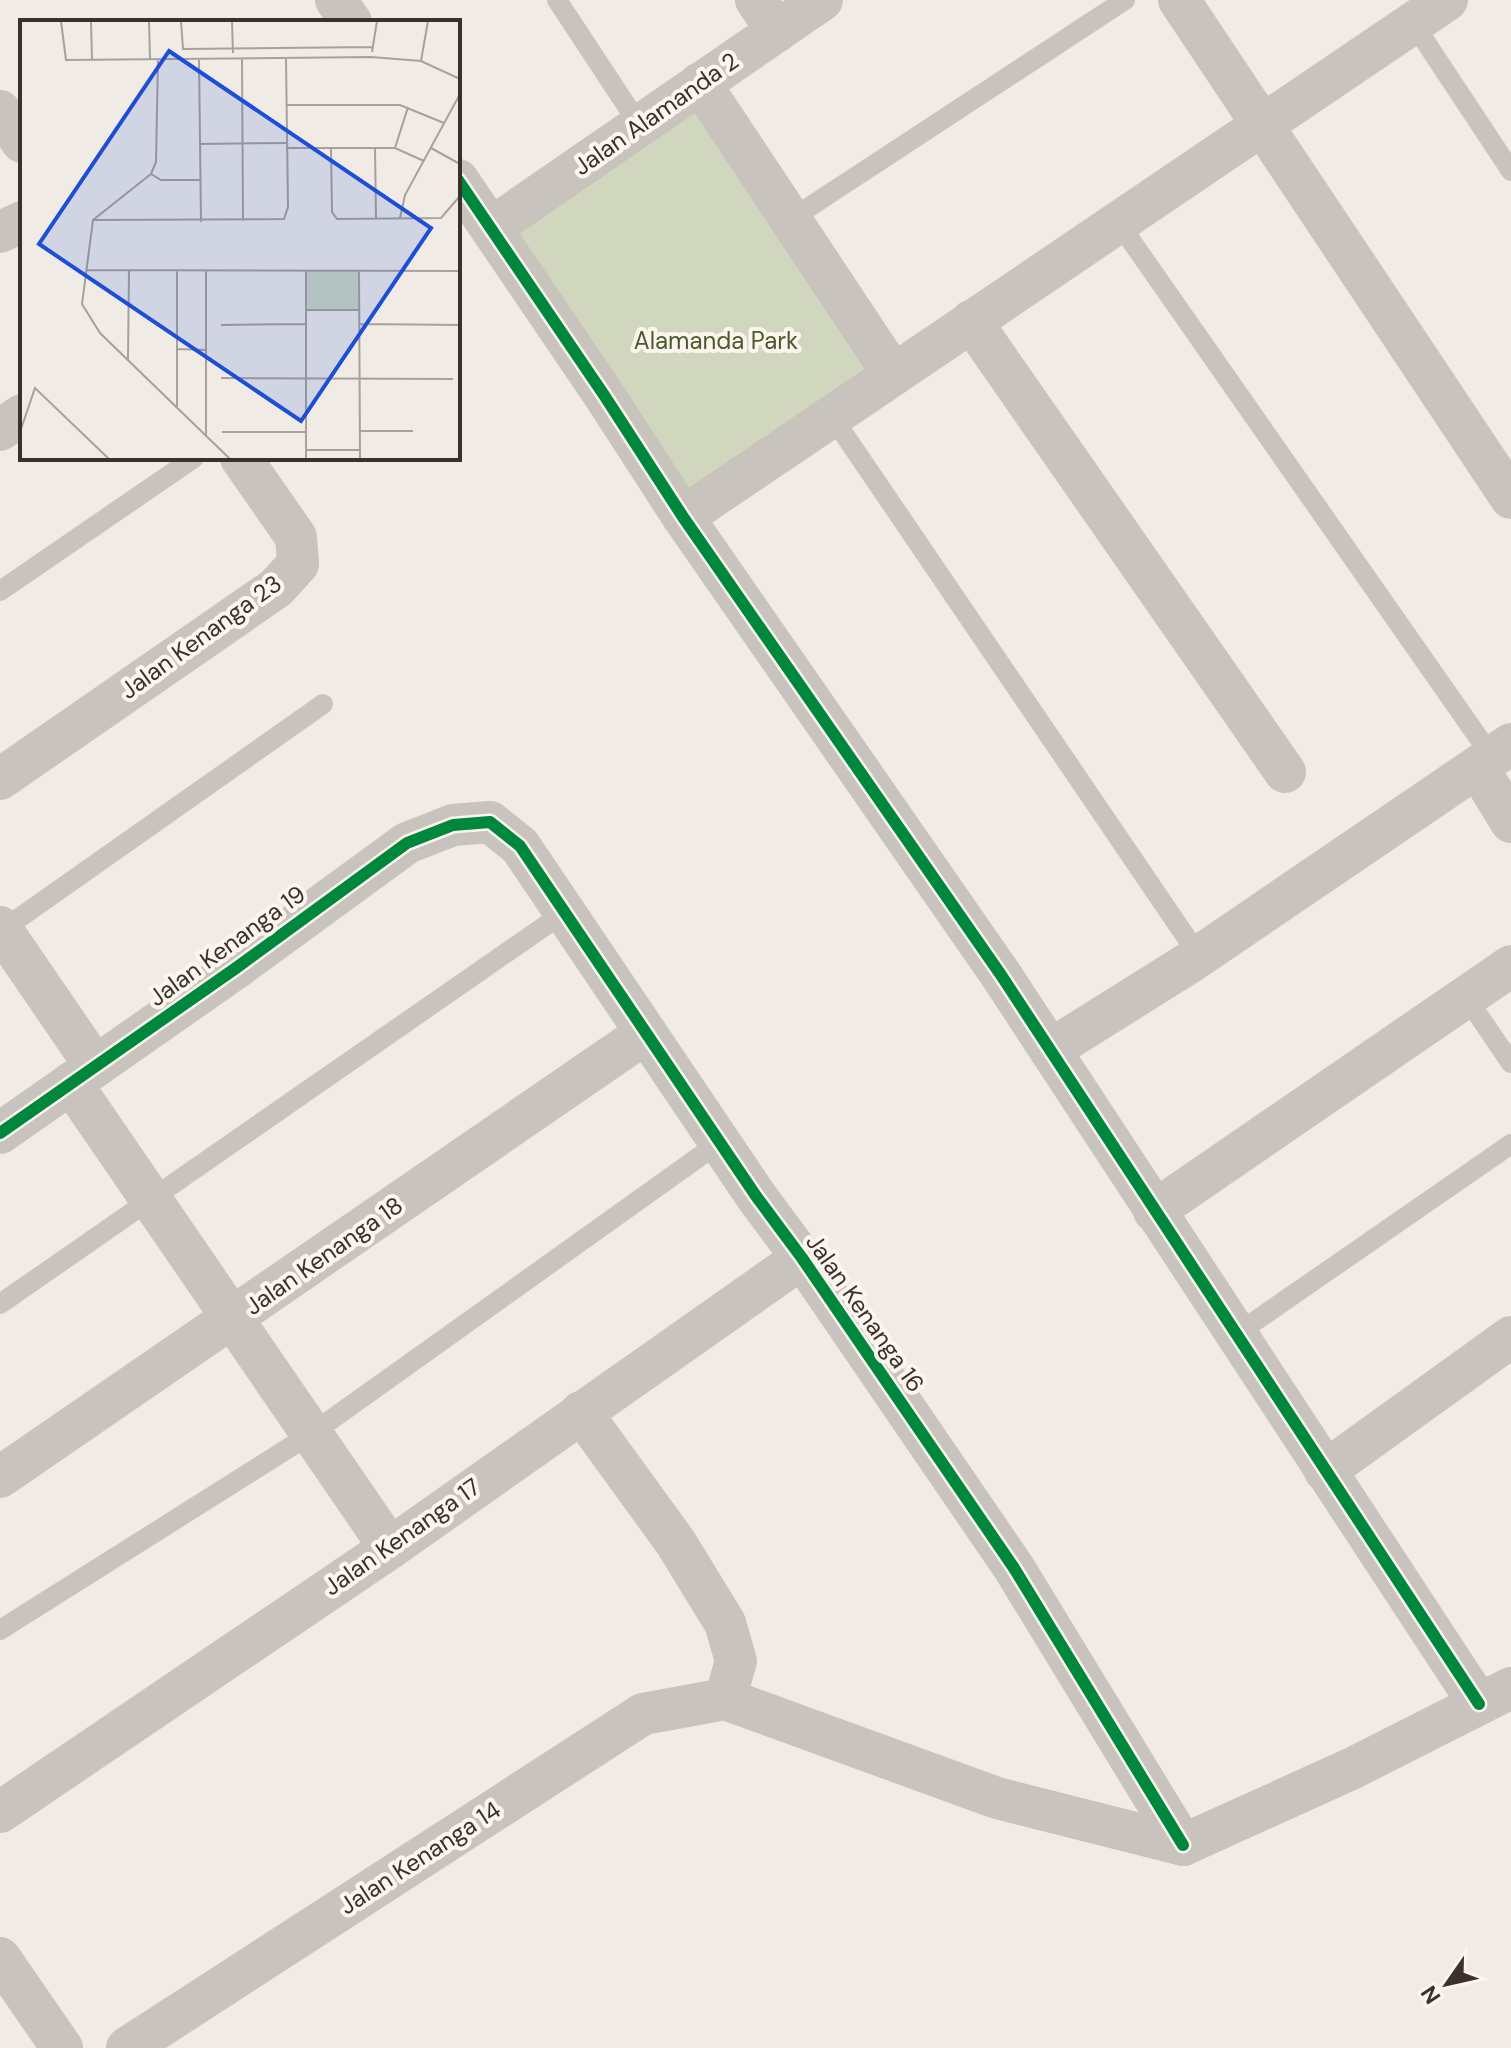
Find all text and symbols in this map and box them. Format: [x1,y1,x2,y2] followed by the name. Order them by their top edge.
[20,20,460,460] inset map
[567,45,744,182] street label: Jalan Alamanda 2
[634,325,798,356] park label: Alamanda Park
[114,568,287,706] street label: Jalan Kenanga 23
[142,878,311,1013] street label: Jalan Kenanga 19
[239,1190,409,1322] street label: Jalan Kenanga 18
[799,1227,932,1398] street label: Jalan Kenanga 16
[317,1471,486,1602] street label: Jalan Kenanga 17
[333,1794,506,1921] street label: Jalan Kenanga 14
[1407,1944,1487,2024] north arrow
[1414,1980,1447,2010] text: N

